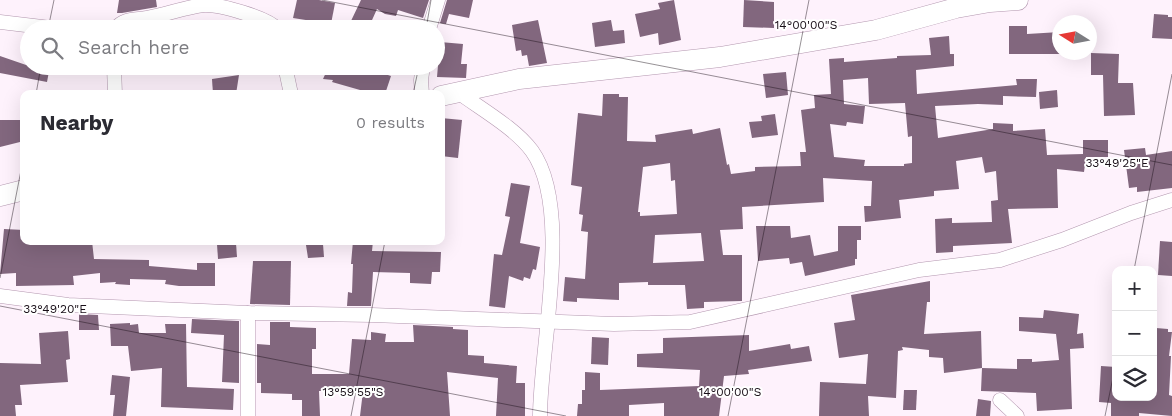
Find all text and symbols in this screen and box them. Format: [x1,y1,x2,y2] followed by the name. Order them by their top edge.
[1052,15,1097,60] north arrow
[775,18,837,32] text: 14°00'00"S
[20,20,445,75] search box
[38,34,66,62] icon: search
[78,36,189,59] text: Search here
[40,110,113,135] text: Nearby
[356,113,425,132] text: 0 results
[1085,156,1149,170] text: 33°49'25"E
[1112,266,1157,401] map controls
[1112,266,1157,311] button: +
[23,302,87,316] text: 33°49'20"E
[1112,311,1157,356] button: −
[1112,356,1157,401] button: layers
[323,385,383,399] text: 13°59'55"S
[699,385,761,399] text: 14°00'00"S

